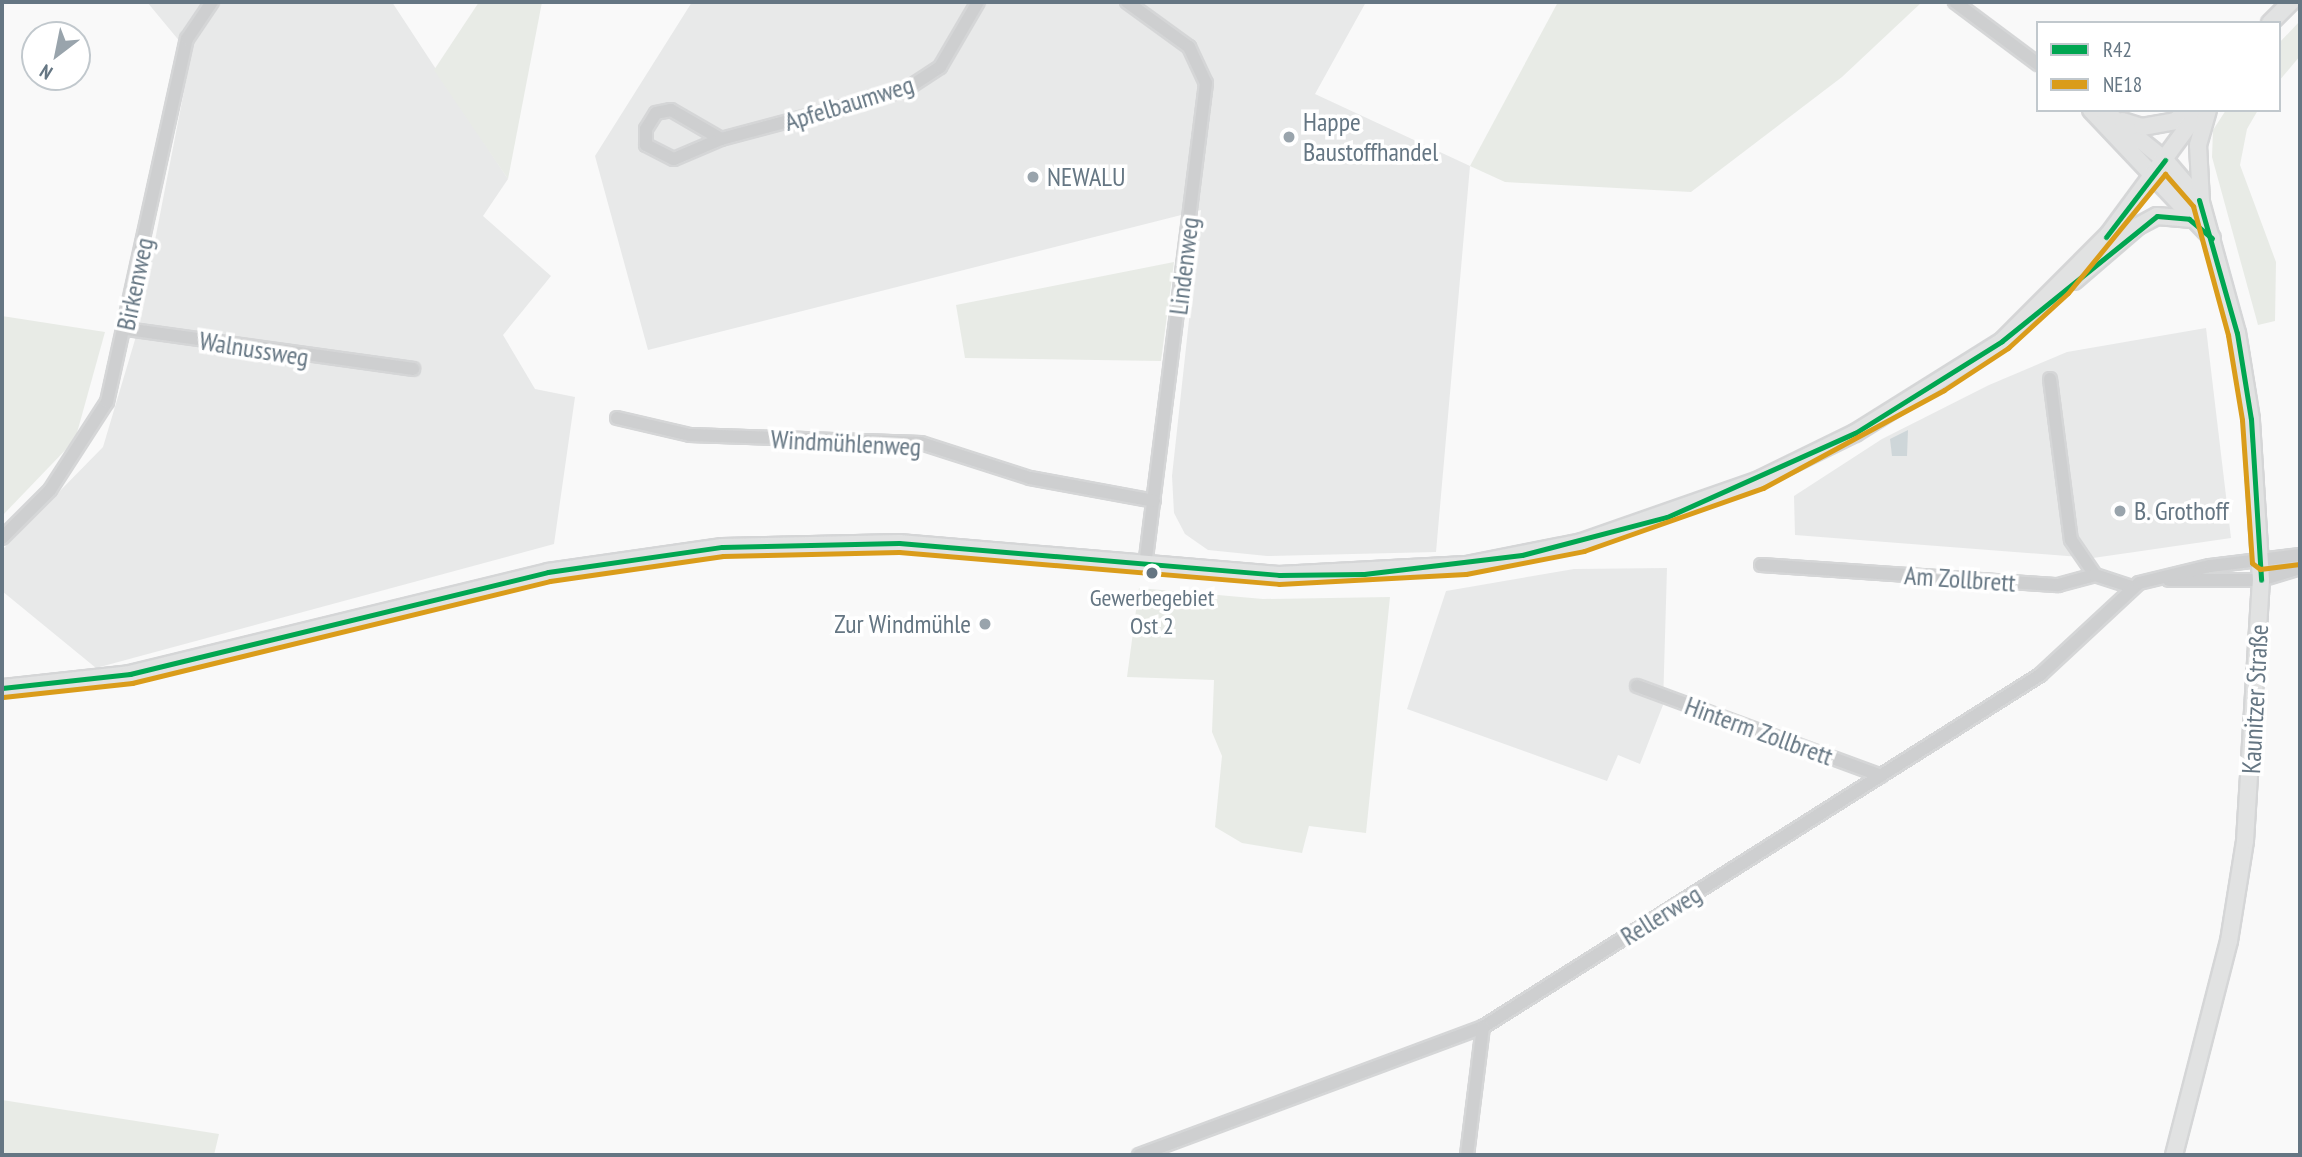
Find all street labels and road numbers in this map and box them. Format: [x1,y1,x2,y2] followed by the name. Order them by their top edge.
[781,69,917,137] street label: Apfelbaumweg
[1163,215,1205,317] street label: Lindenweg
[110,235,160,333] street label: Birkenweg
[197,325,311,373] street label: Walnussweg
[770,423,922,463] street label: Windmühlenweg
[1903,560,2017,598] street label: Am Zollbrett
[2236,623,2274,775] street label: Kaunitzer Straße
[1681,690,1837,772] street label: Hinterm Zollbrett
[1615,878,1707,952] street label: Rellerweg

